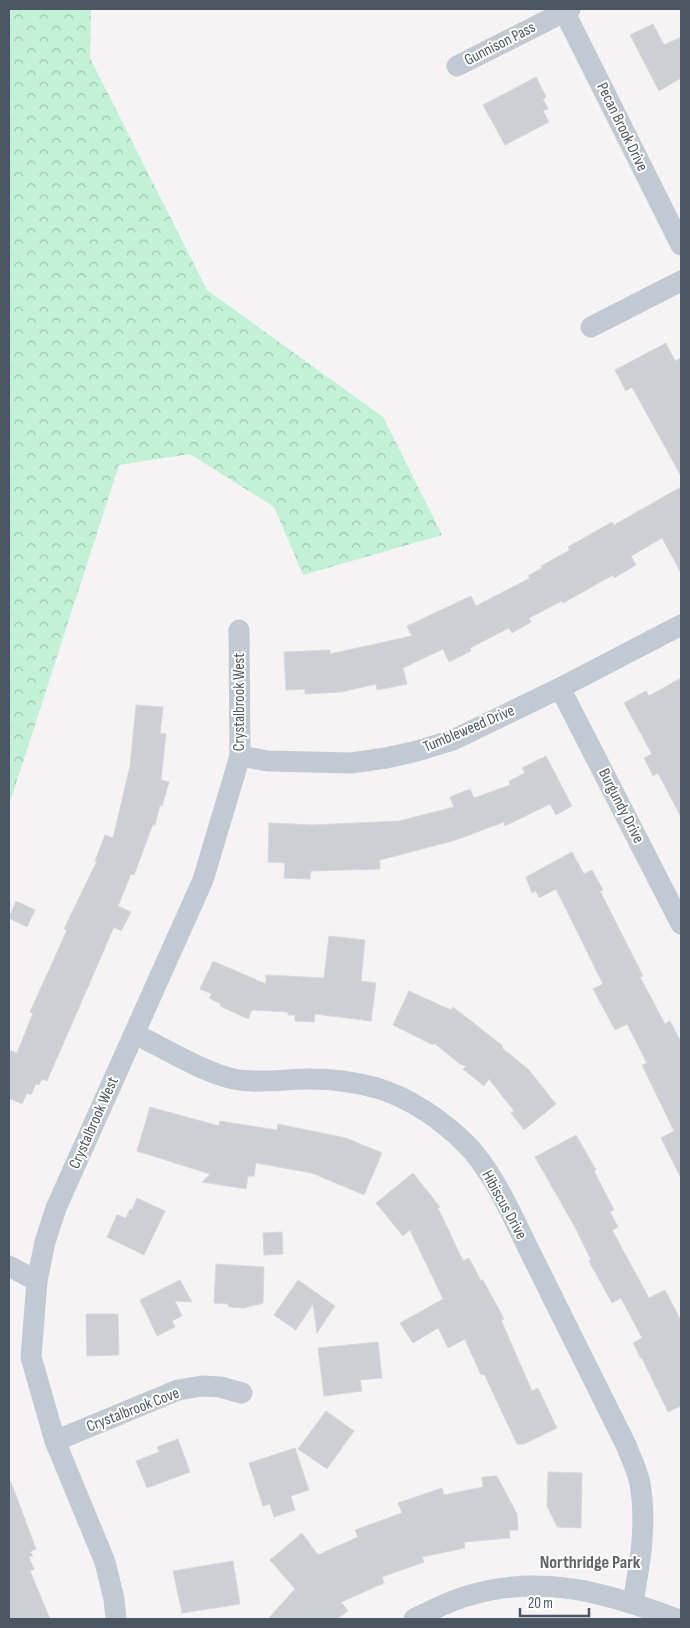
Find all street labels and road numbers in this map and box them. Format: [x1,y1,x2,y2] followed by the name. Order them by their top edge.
[461,18,539,70] street label: Gunnison Pass
[592,80,652,174] street label: Pecan Brook Drive
[230,653,249,751] street label: Crystalbrook West
[421,701,517,757] street label: Tumbleweed Drive
[594,766,648,846] street label: Burgundy Drive
[65,1074,123,1172] street label: Crystalbrook West
[477,1167,531,1243] street label: Hibiscus Drive
[84,1384,182,1436] street label: Crystalbrook Cove

